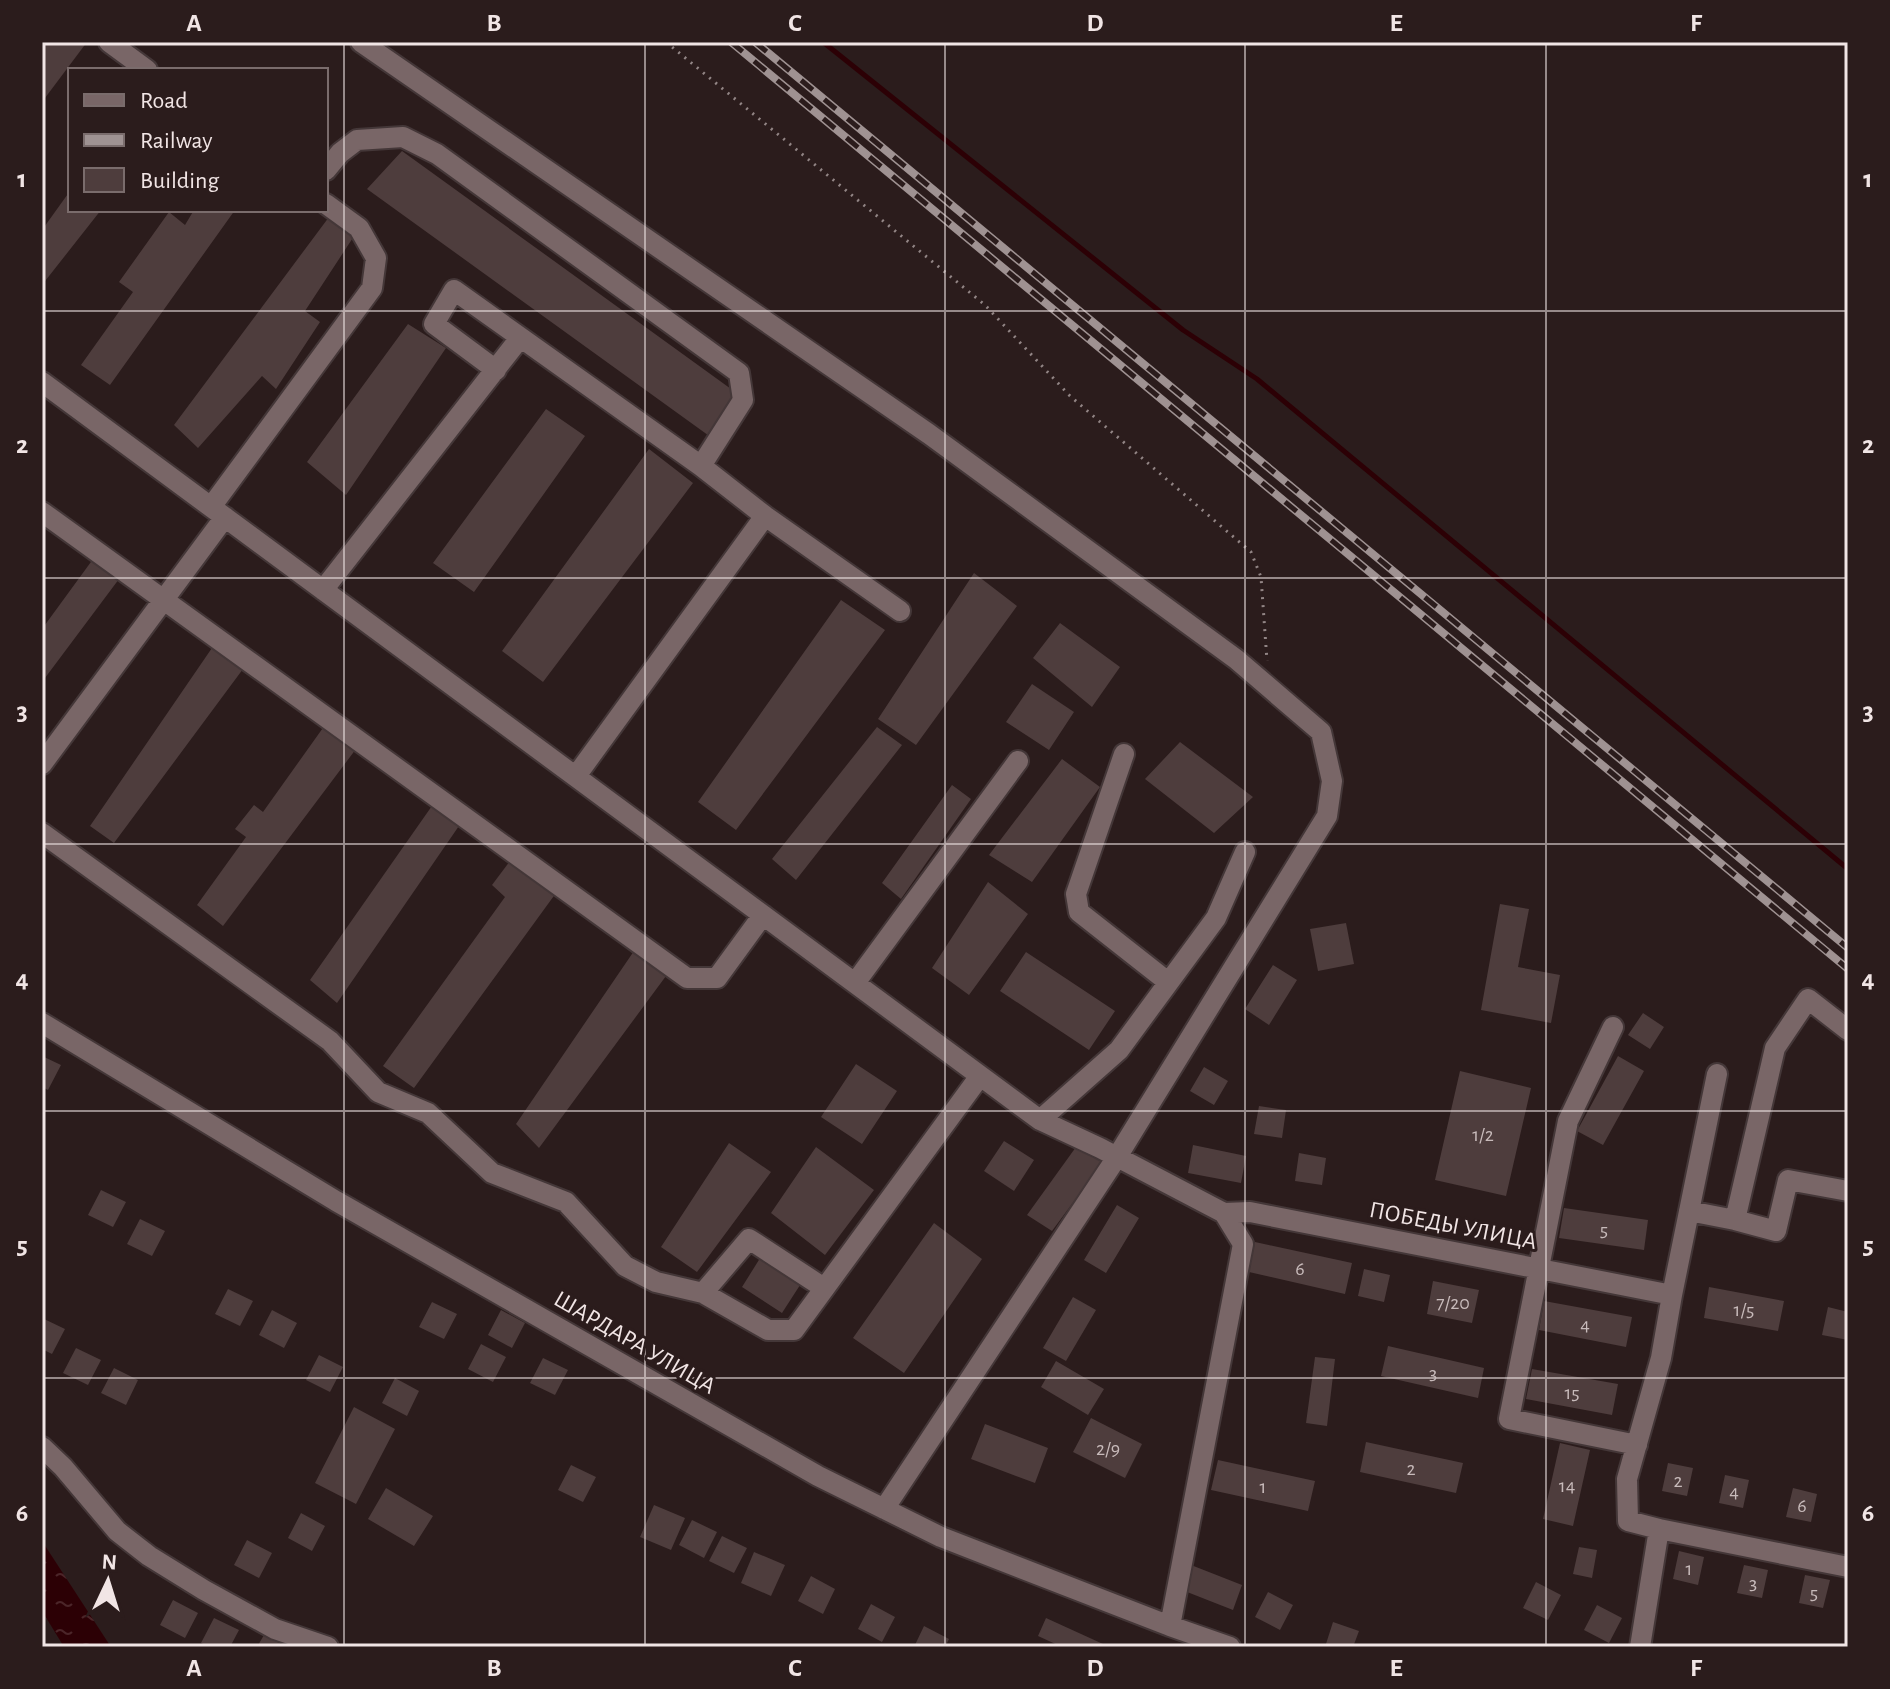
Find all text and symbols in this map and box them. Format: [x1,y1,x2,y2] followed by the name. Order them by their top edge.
[186,10,202,36] text: A
[486,10,502,36] text: B
[788,10,802,36] text: C
[1086,10,1104,36] text: D
[1389,10,1403,36] text: E
[1690,10,1703,36] text: F
[68,68,328,212] legend
[140,89,188,113] text: Road
[140,129,212,153] text: Railway
[17,166,27,192] text: 1
[1863,166,1873,192] text: 1
[140,169,219,193] text: Building
[16,432,28,458] text: 2
[1862,432,1874,458] text: 2
[16,699,28,725] text: 3
[1862,699,1874,725] text: 3
[15,966,29,992] text: 4
[1861,966,1875,992] text: 4
[1472,1125,1494,1145] house number: 1/2
[1367,1198,1539,1254] street label: ПОБЕДЫ УЛИЦА
[1600,1220,1608,1240] house number: 5
[16,1233,28,1259] text: 5
[1862,1233,1874,1259] text: 5
[1295,1259,1305,1279] house number: 6
[549,1287,720,1399] street label: ШАРДАРА УЛИЦА
[1436,1293,1470,1313] house number: 7/20
[1734,1300,1754,1320] house number: 1/5
[1580,1315,1590,1335] house number: 4
[1429,1363,1437,1383] house number: 3
[1564,1383,1580,1403] house number: 15
[1096,1439,1120,1459] house number: 2/9
[1406,1459,1416,1479] house number: 2
[1673,1471,1683,1491] house number: 2
[1559,1476,1575,1496] house number: 14
[1260,1477,1266,1497] house number: 1
[1729,1482,1739,1502] house number: 4
[1797,1496,1807,1516] house number: 6
[16,1500,28,1526] text: 6
[1862,1500,1874,1526] text: 6
[68,1541,148,1621] north arrow
[101,1551,118,1574] text: N
[1686,1559,1692,1579] house number: 1
[1749,1573,1757,1593] house number: 3
[1810,1583,1818,1603] house number: 5
[186,1655,202,1681] text: A
[486,1655,502,1681] text: B
[788,1655,802,1681] text: C
[1086,1655,1104,1681] text: D
[1389,1655,1403,1681] text: E
[1690,1655,1703,1681] text: F

